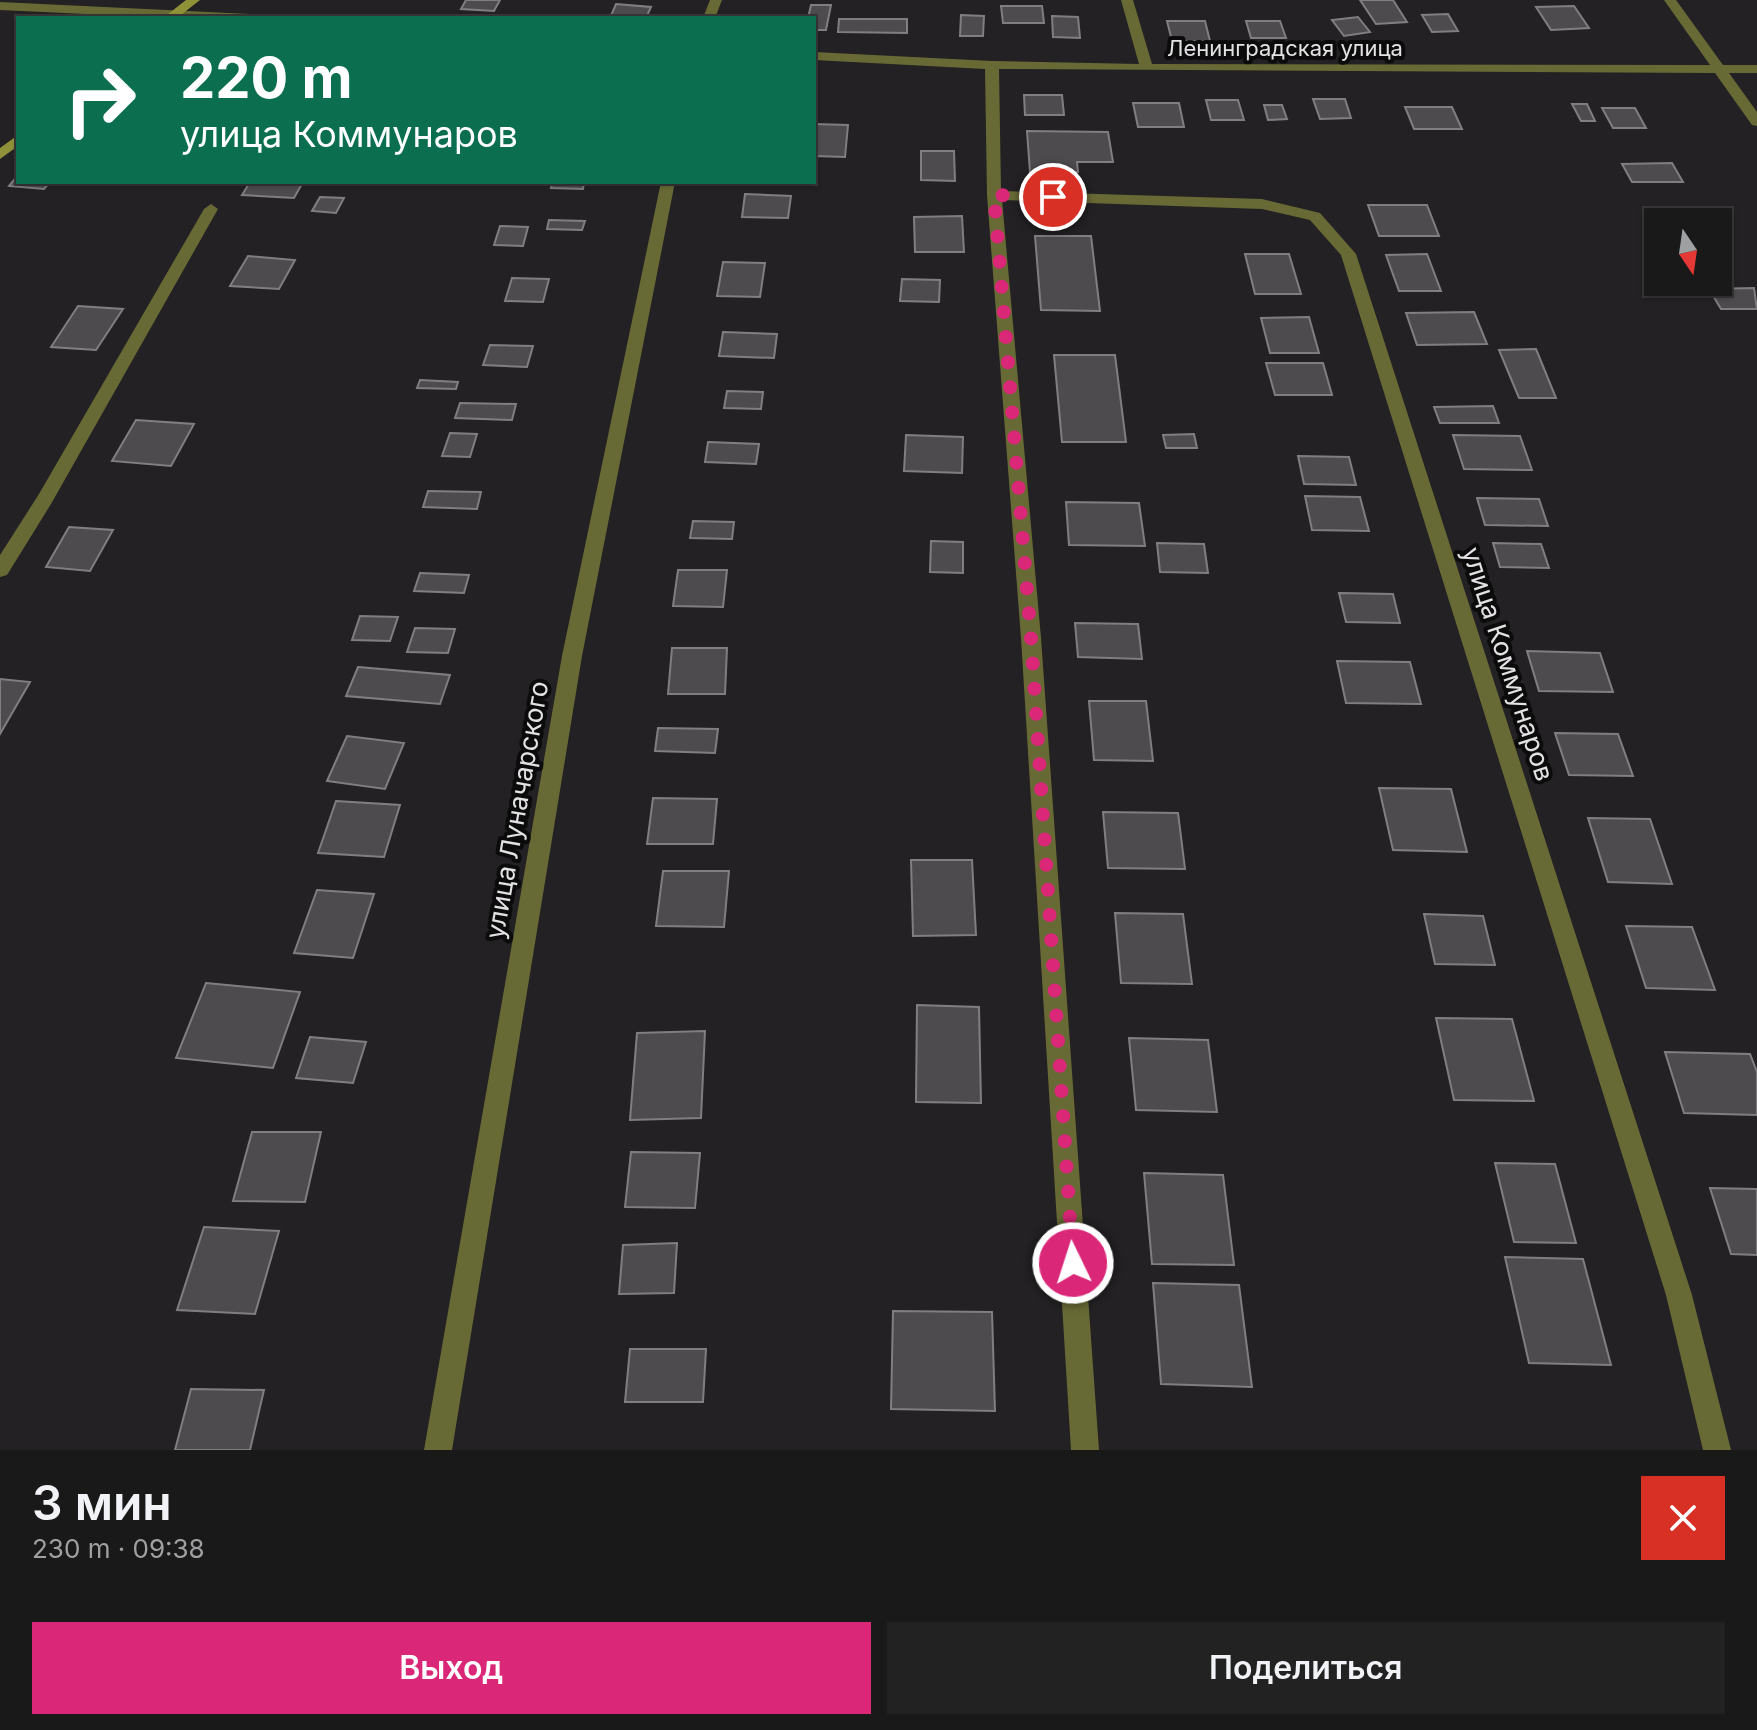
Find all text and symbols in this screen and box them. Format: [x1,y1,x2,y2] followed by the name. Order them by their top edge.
[1167,35,1403,61] street label: Ленинградская улица
[180,44,353,112] text: 220 m
[48,48,152,152] icon: right
[180,112,518,156] text: улица Коммунаров
[1019,163,1087,231] pin
[1031,175,1075,219] icon: arrive
[1644,208,1732,296] north arrow
[1644,208,1732,296] map controls
[1456,543,1561,785] street label: улица Коммунаров
[479,679,554,941] street label: улица Луначарского
[1031,1221,1115,1305] position arrow
[32,1473,172,1532] text: 3 мин
[1641,1476,1725,1560] button: close
[32,1533,205,1564] text: 230 m · 09:38
[32,1622,871,1714] button: Выход
[887,1622,1725,1714] button: Поделиться

